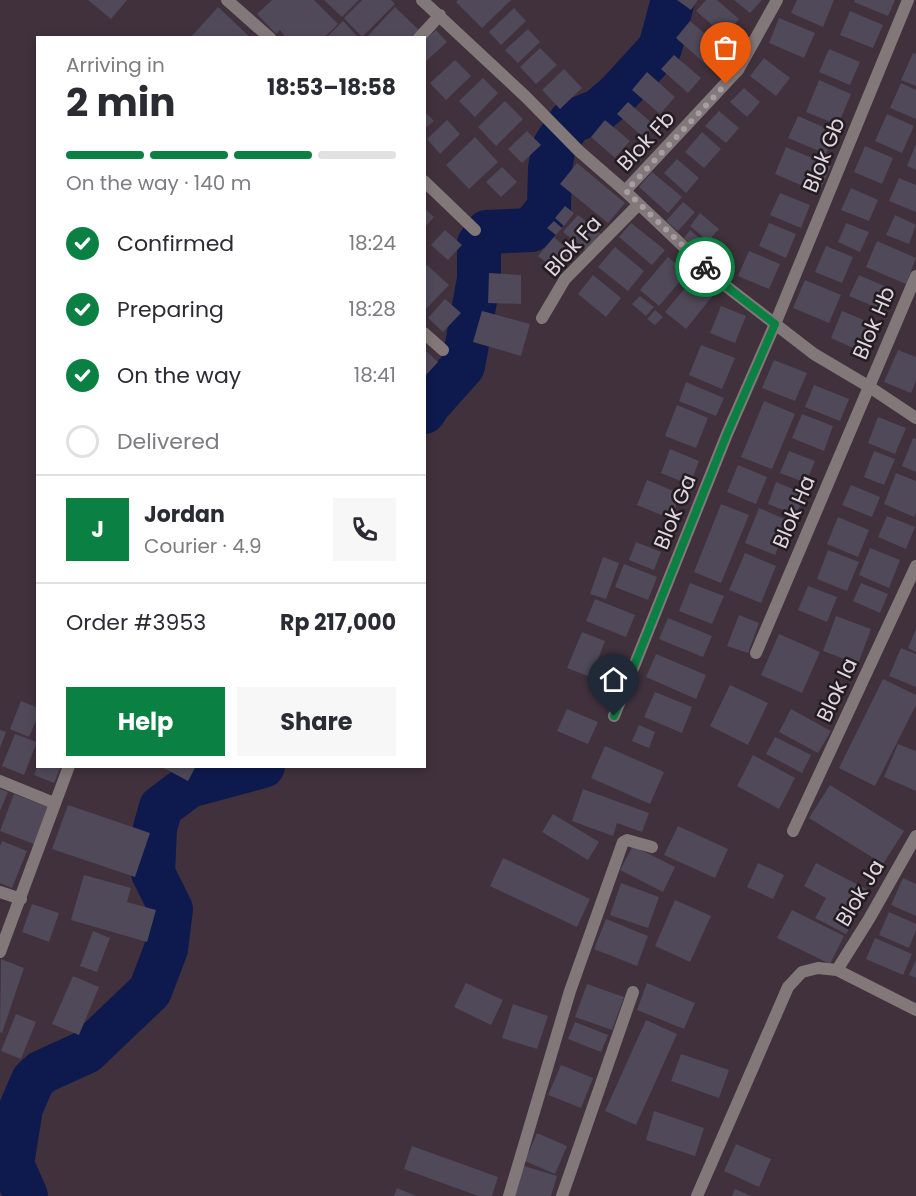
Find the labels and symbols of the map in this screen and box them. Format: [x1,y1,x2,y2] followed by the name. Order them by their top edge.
[700,22,751,84] pin
[610,104,681,177] street label: Blok Fb
[795,113,852,197] street label: Blok Gb
[538,209,608,282] street label: Blok Fa
[675,237,735,297] courier
[845,282,902,364] street label: Blok Hb
[646,470,703,554] street label: Blok Ga
[765,471,822,553] street label: Blok Ha
[809,653,864,726] street label: Blok Ia
[588,654,639,716] pin
[828,854,891,932] street label: Blok Ja

